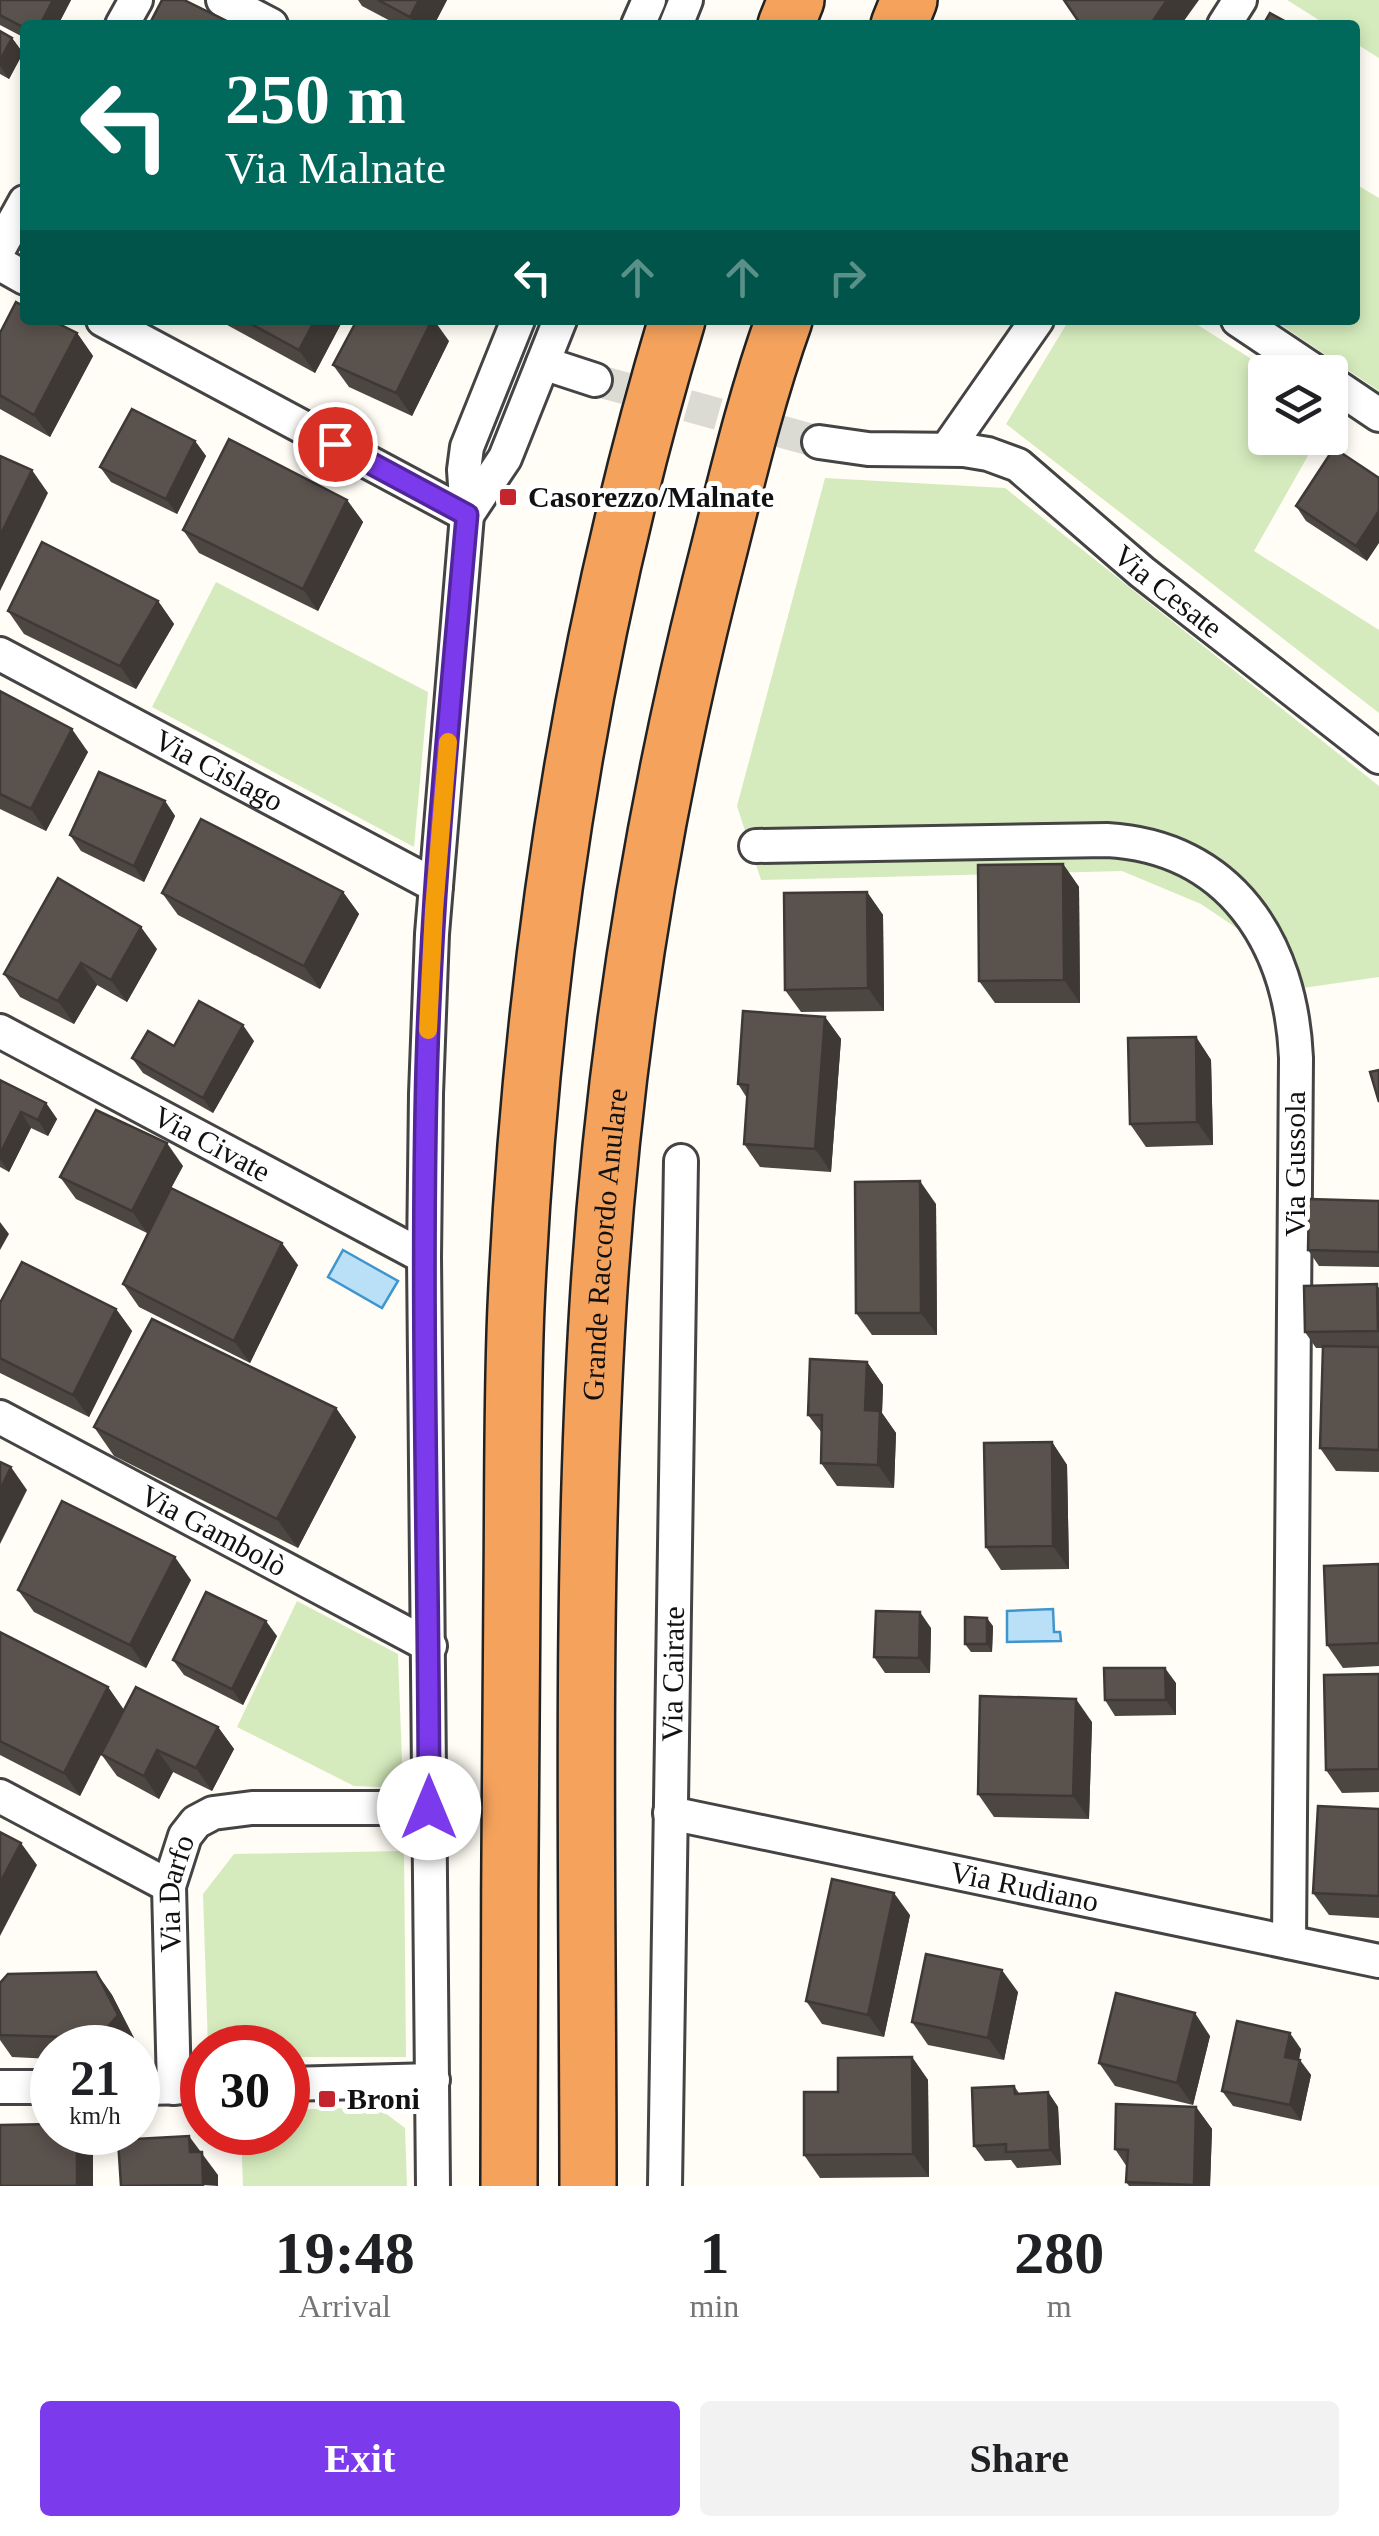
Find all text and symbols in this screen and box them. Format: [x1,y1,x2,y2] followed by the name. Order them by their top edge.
[60,60,190,190] icon: left
[225,61,406,138] text: 250 m
[225,143,446,193] text: Via Malnate
[505,250,560,305] icon: left
[610,250,665,305] icon: ahead
[715,250,770,305] icon: ahead
[820,250,875,305] icon: right
[1248,355,1348,455] map controls
[1248,355,1348,455] button: layers
[293,402,378,487] pin
[308,417,363,472] icon: arrive
[528,480,774,513] place label: Casorezzo/Malnate
[497,486,519,508] marker: Casorezzo/Malnate
[1107,538,1229,644] street label: Via Cesate
[149,722,289,818] street label: Via Cislago
[576,1086,633,1401] street label: Grande Raccordo Anulare
[1278,1091,1311,1237] street label: Via Gussola
[148,1099,276,1188] street label: Via Civate
[135,1478,293,1583] street label: Via Gambolò
[655,1606,690,1742] street label: Via Cairate
[377,1756,481,1860] position arrow
[152,1831,200,1953] street label: Via Darfo
[947,1855,1102,1918] street label: Via Rudiano
[180,2025,310,2155] speed limit sign: 30
[70,2050,120,2106] text: 21
[347,2082,420,2115] place label: Broni
[316,2088,338,2110] marker: Broni
[69,2102,121,2129] text: km/h
[275,2220,415,2286] text: 19:48
[699,2220,729,2286] text: 1
[1014,2220,1104,2286] text: 280
[299,2288,391,2324] text: Arrival
[690,2288,739,2324] text: min
[1047,2288,1072,2324] text: m
[40,2401,680,2516] button: Exit
[700,2401,1339,2516] button: Share

